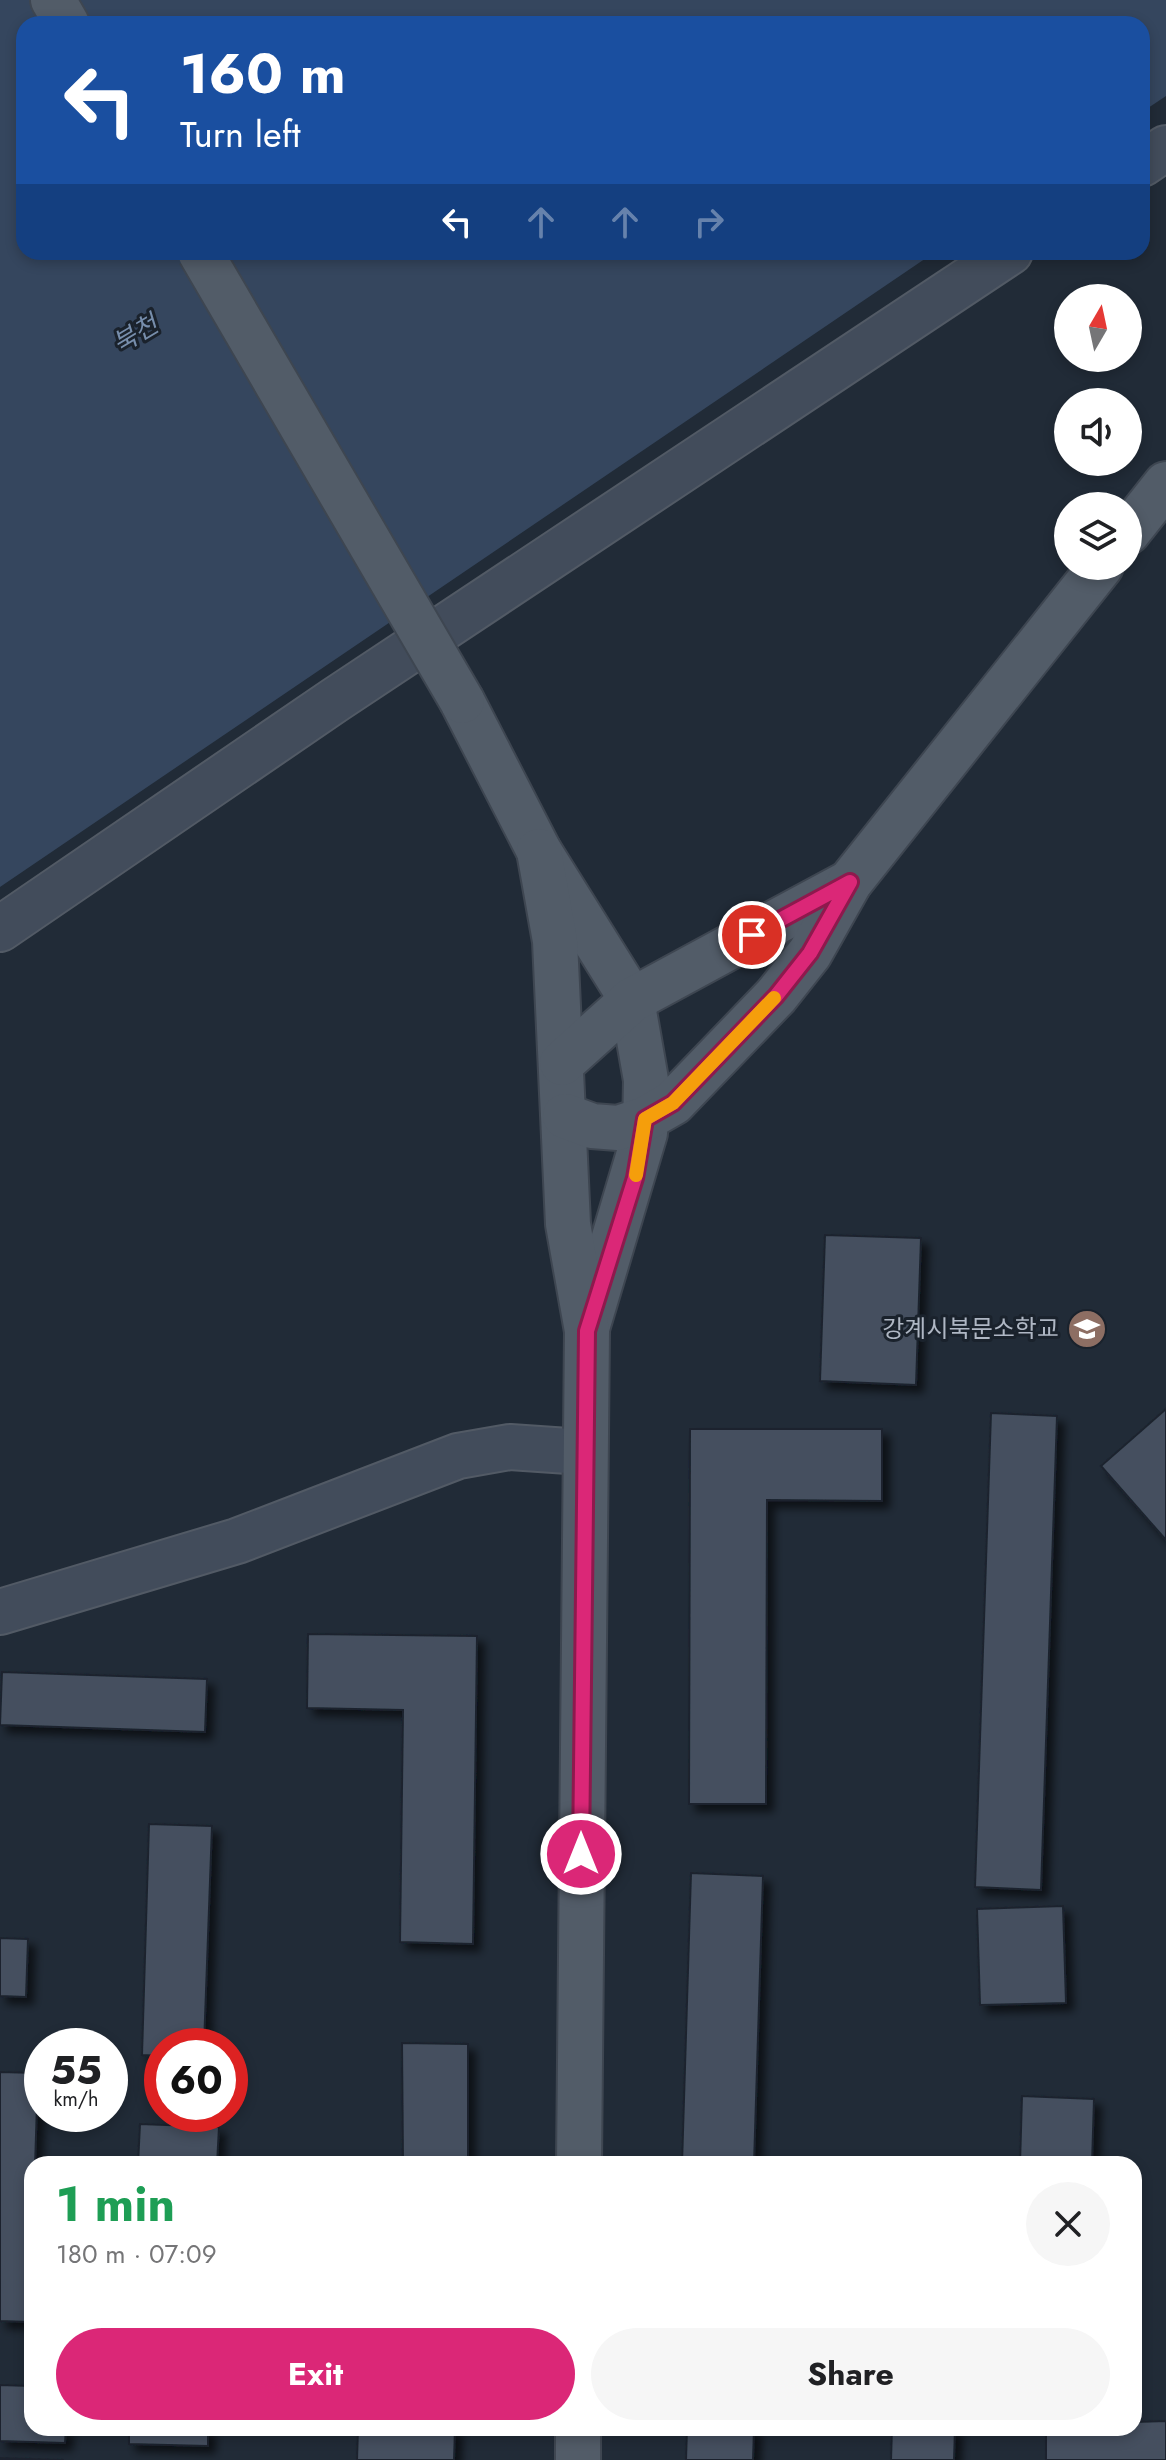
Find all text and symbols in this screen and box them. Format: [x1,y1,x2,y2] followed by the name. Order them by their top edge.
[180,33,346,114] text: 160 m
[48,48,152,152] icon: left
[180,108,301,160] text: Turn left
[435,200,479,244] icon: left
[519,200,563,244] icon: ahead
[603,200,647,244] icon: ahead
[687,200,731,244] icon: right
[1054,284,1142,372] north arrow
[1054,284,1142,580] map controls
[105,304,168,363] water label: 북천
[1054,388,1142,476] button: sound
[1054,492,1142,580] button: layers
[718,901,786,969] pin
[730,913,774,957] icon: arrive
[1066,1308,1108,1350] school or university icon: 강계시북문소학교
[882,1311,1059,1346] place label: 강계시북문소학교
[539,1812,623,1896] position arrow
[144,2028,248,2132] speed limit sign: 60
[50,2041,102,2099] text: 55
[53,2085,99,2114] text: km/h
[56,2170,175,2239] text: 1 min
[1026,2182,1110,2266] button: close
[56,2235,217,2273] text: 180 m · 07:09
[56,2328,575,2420] button: Exit
[591,2328,1110,2420] button: Share

